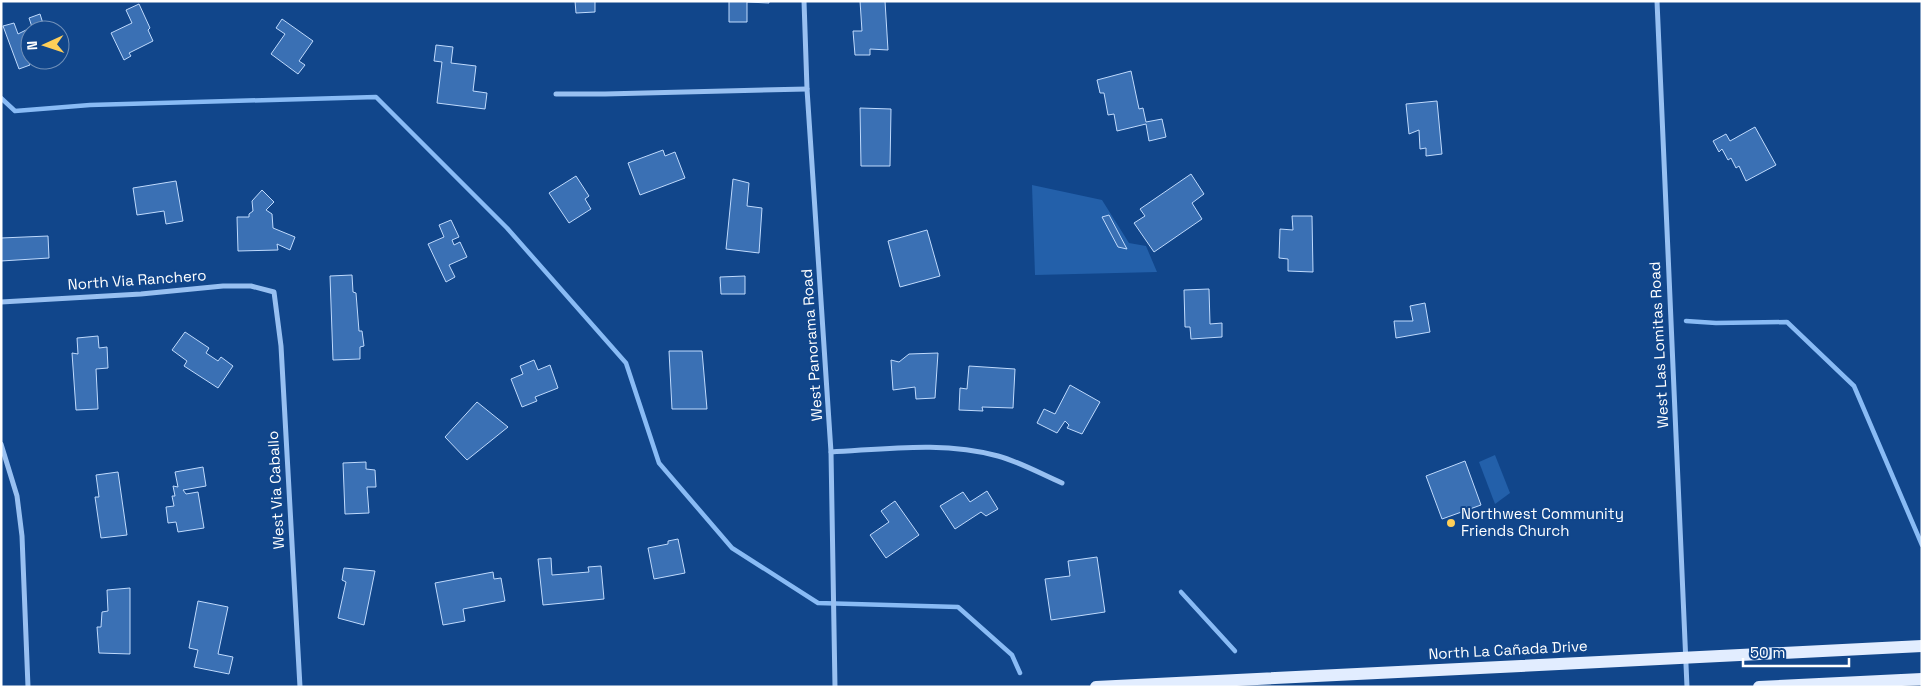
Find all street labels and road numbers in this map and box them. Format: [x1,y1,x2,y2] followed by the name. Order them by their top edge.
[1645,261,1672,429] street label: West Las Lomitas Road
[67,265,207,294] street label: North Via Ranchero
[797,268,826,422] street label: West Panorama Road
[263,430,288,550] street label: West Via Caballo
[1428,636,1588,663] street label: North La Cañada Drive

